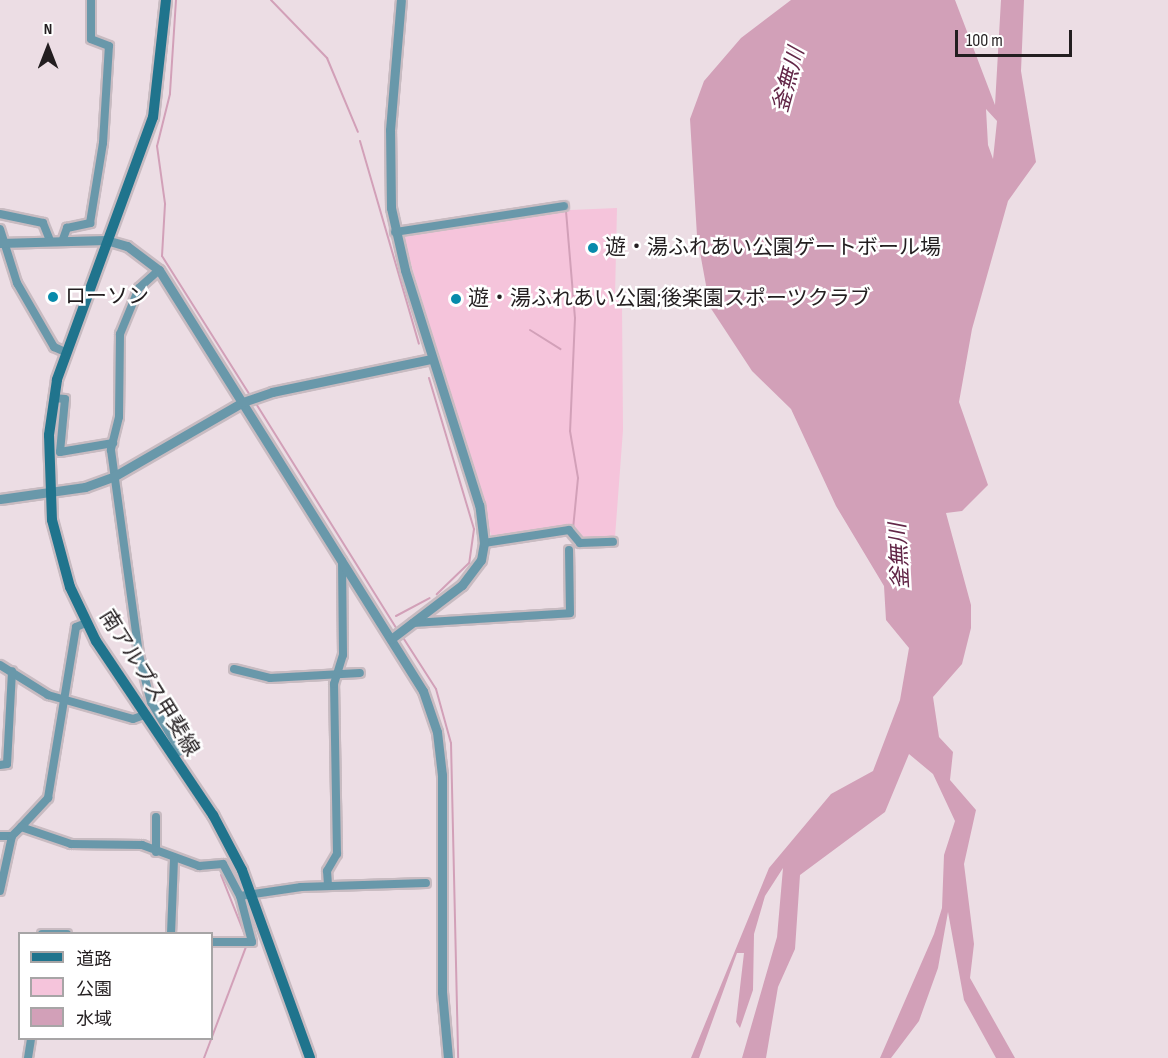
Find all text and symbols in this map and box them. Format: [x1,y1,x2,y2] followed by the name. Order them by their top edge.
[18,18,78,78] north arrow
[958,18,1075,56] scale bar
[44,20,52,39] text: N
[966,30,1003,51] text: 100 m
[768,45,810,115] water label: 釜無川
[605,235,941,261] place label: 遊・湯ふれあい公園ゲートボール場
[586,241,600,255] marker: 遊・湯ふれあい公園ゲートボール場
[65,284,149,310] place label: ローソン
[468,286,871,312] place label: 遊・湯ふれあい公園;後楽園スポーツクラブ
[46,290,60,304] marker: ローソン
[449,292,463,306] marker: 遊・湯ふれあい公園;後楽園スポーツクラブ
[885,522,915,590] water label: 釜無川
[94,605,204,761] street label: 南アルプス甲斐線
[18,932,213,1040] legend
[76,949,112,970] text: 道路
[76,979,112,1000] text: 公園
[76,1009,112,1030] text: 水域

